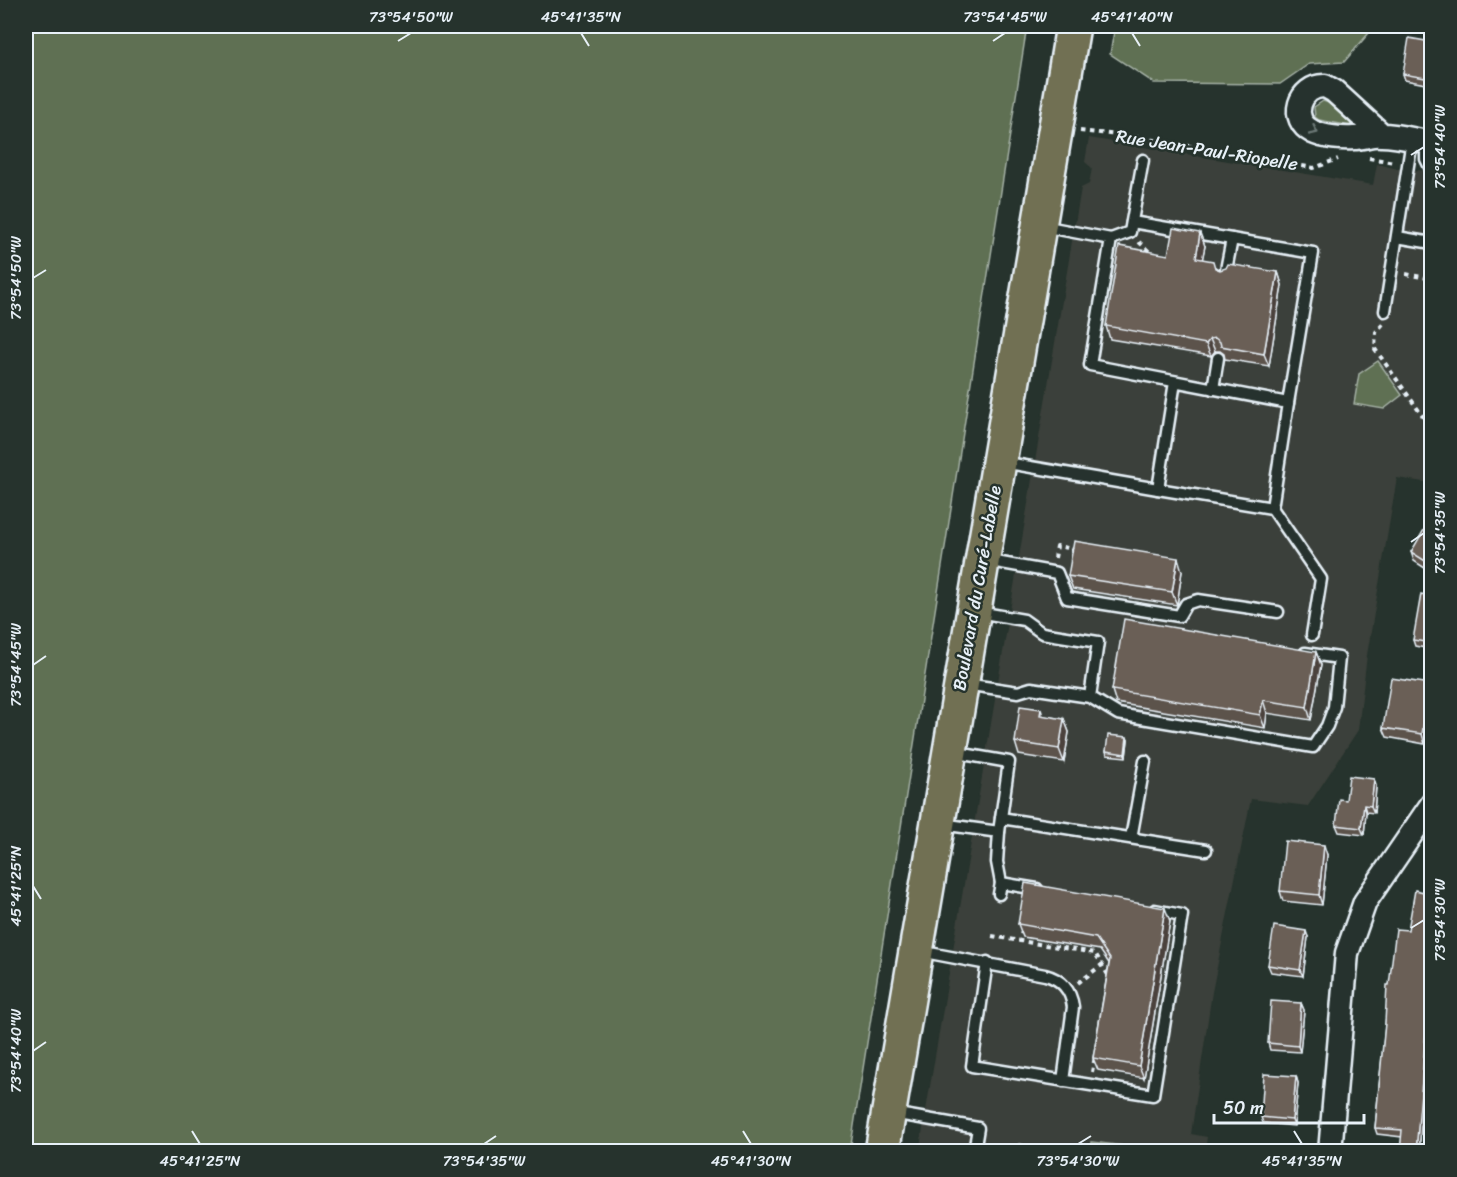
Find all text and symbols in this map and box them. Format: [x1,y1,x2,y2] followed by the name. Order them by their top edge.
[369,4,453,30] text: 73°54'50"W
[541,4,622,30] text: 45°41'35"N
[963,4,1047,30] text: 73°54'45"W
[1091,4,1174,30] text: 45°41'40"N
[1427,105,1453,189] text: 73°54'40"W
[1114,120,1300,180] street label: Rue Jean-Paul-Riopelle
[1308,123,1319,135] one-way arrow
[3,236,29,320] text: 73°54'50"W
[943,482,1011,693] street label: Boulevard du Curé-Labelle
[1427,491,1453,574] text: 73°54'35"W
[3,623,29,707] text: 73°54'45"W
[3,845,29,926] text: 45°41'25"N
[1427,878,1453,961] text: 73°54'30"W
[3,1009,29,1093] text: 73°54'40"W
[1214,1087,1364,1125] scale bar
[1223,1092,1264,1124] text: 50 m
[160,1148,241,1174] text: 45°41'25"N
[443,1148,526,1174] text: 73°54'35"W
[711,1148,792,1174] text: 45°41'30"N
[1037,1148,1120,1174] text: 73°54'30"W
[1262,1148,1343,1174] text: 45°41'35"N

